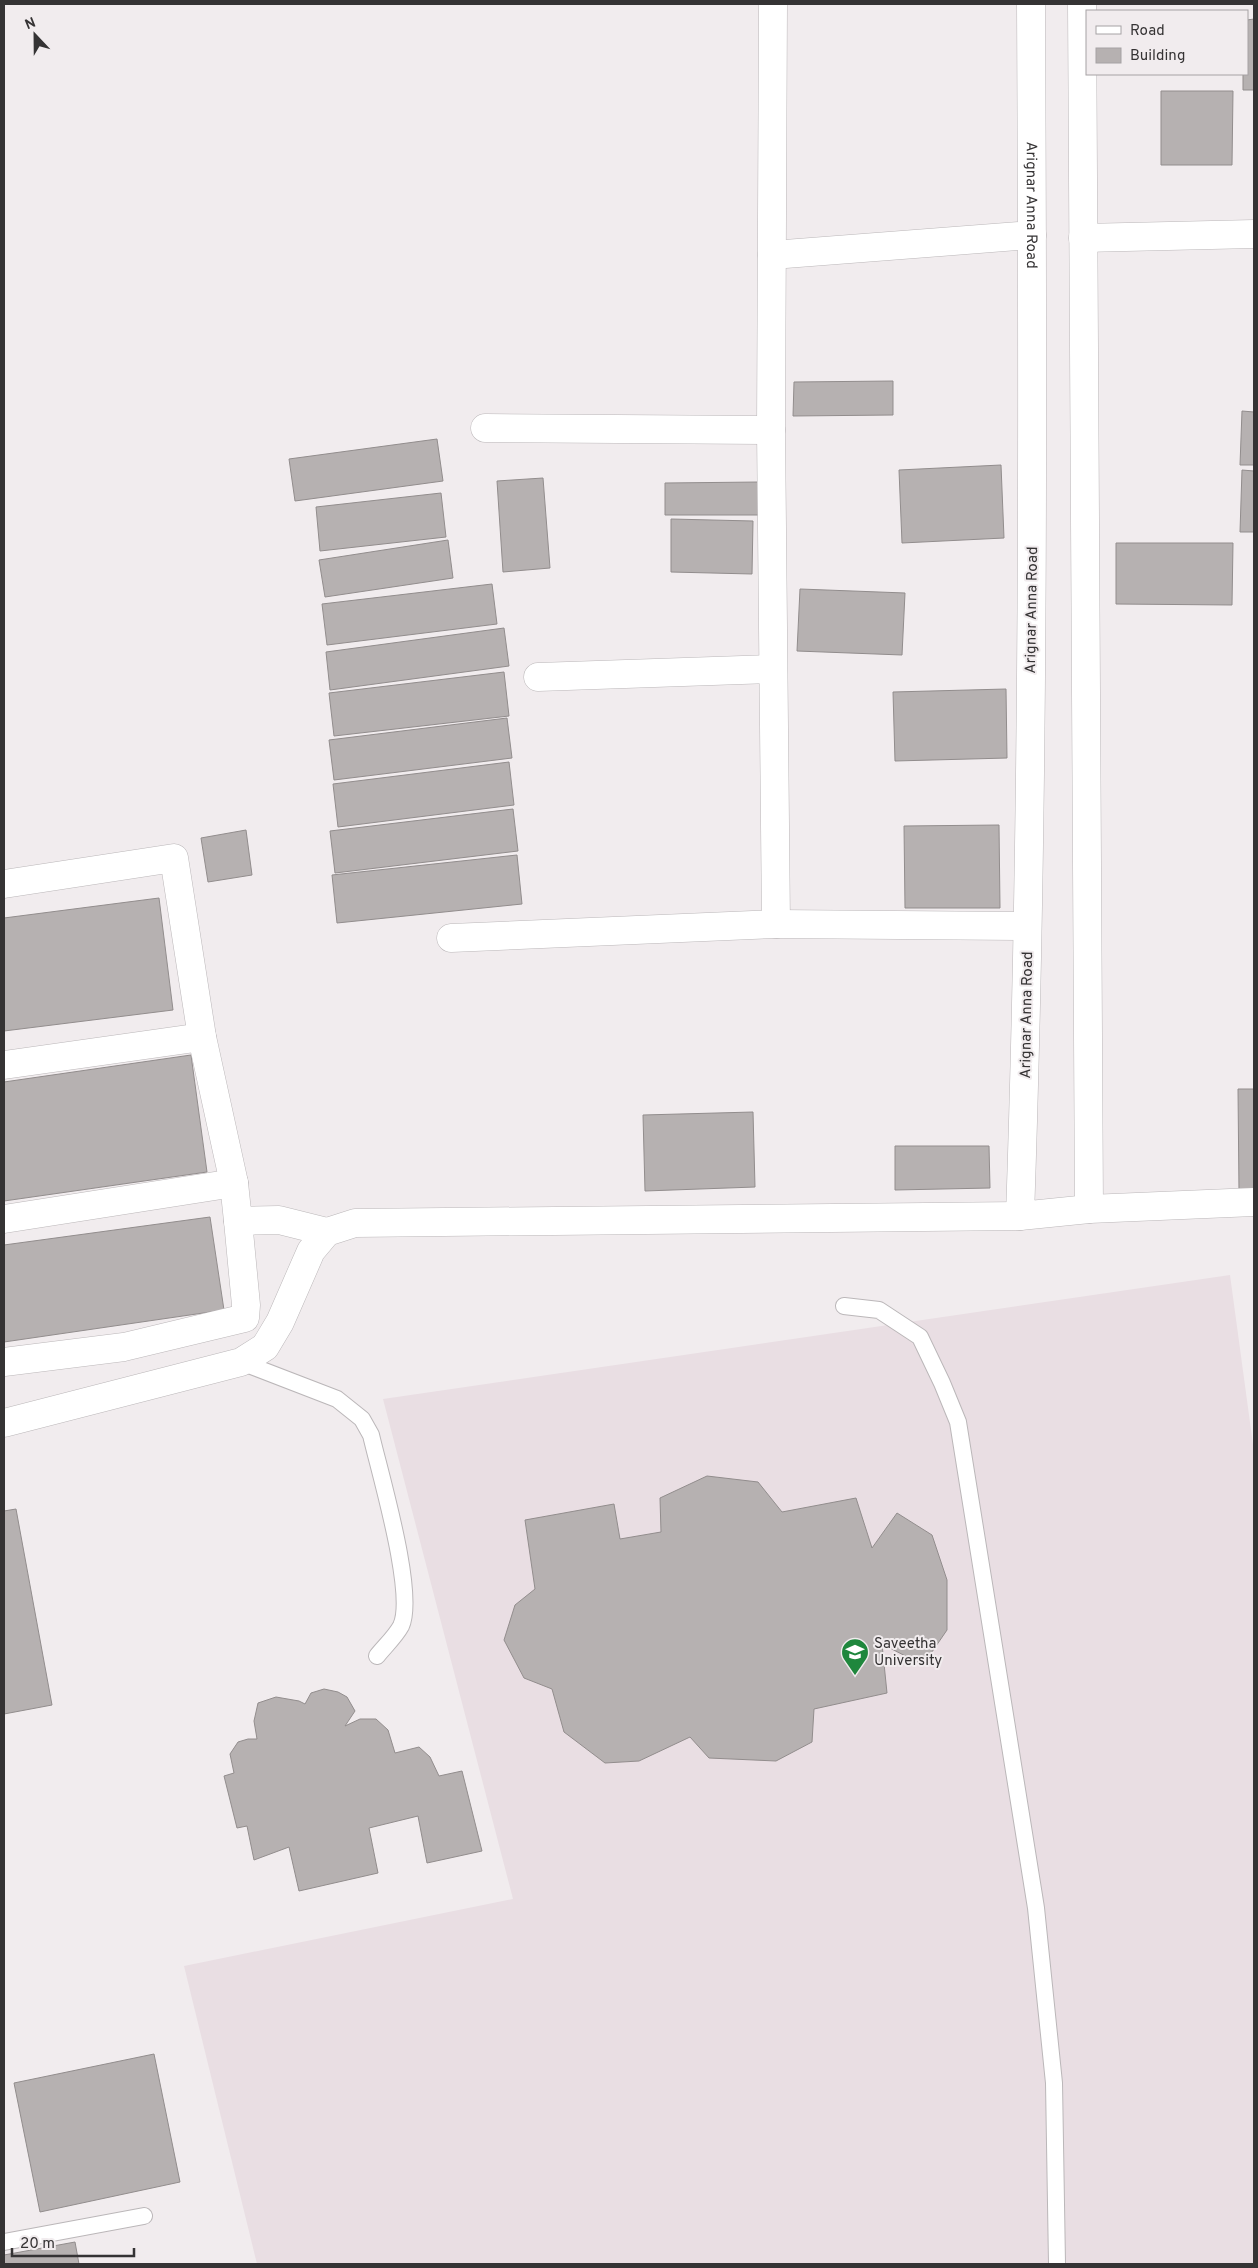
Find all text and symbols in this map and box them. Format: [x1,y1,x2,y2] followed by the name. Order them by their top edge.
[10,10,60,60] north arrow
[1086,10,1248,75] legend
[23,15,39,34] text: N
[1130,22,1165,41] text: Road
[1130,47,1185,66] text: Building
[1021,141,1040,269] street label: Arignar Anna Road
[1022,546,1043,674] street label: Arignar Anna Road
[1017,951,1038,1079] street label: Arignar Anna Road
[874,1635,942,1671] place label: Saveetha University
[840,1637,870,1676] school or university icon: Saveetha University
[12,2226,135,2258] scale bar
[20,2235,55,2254] text: 20 m

